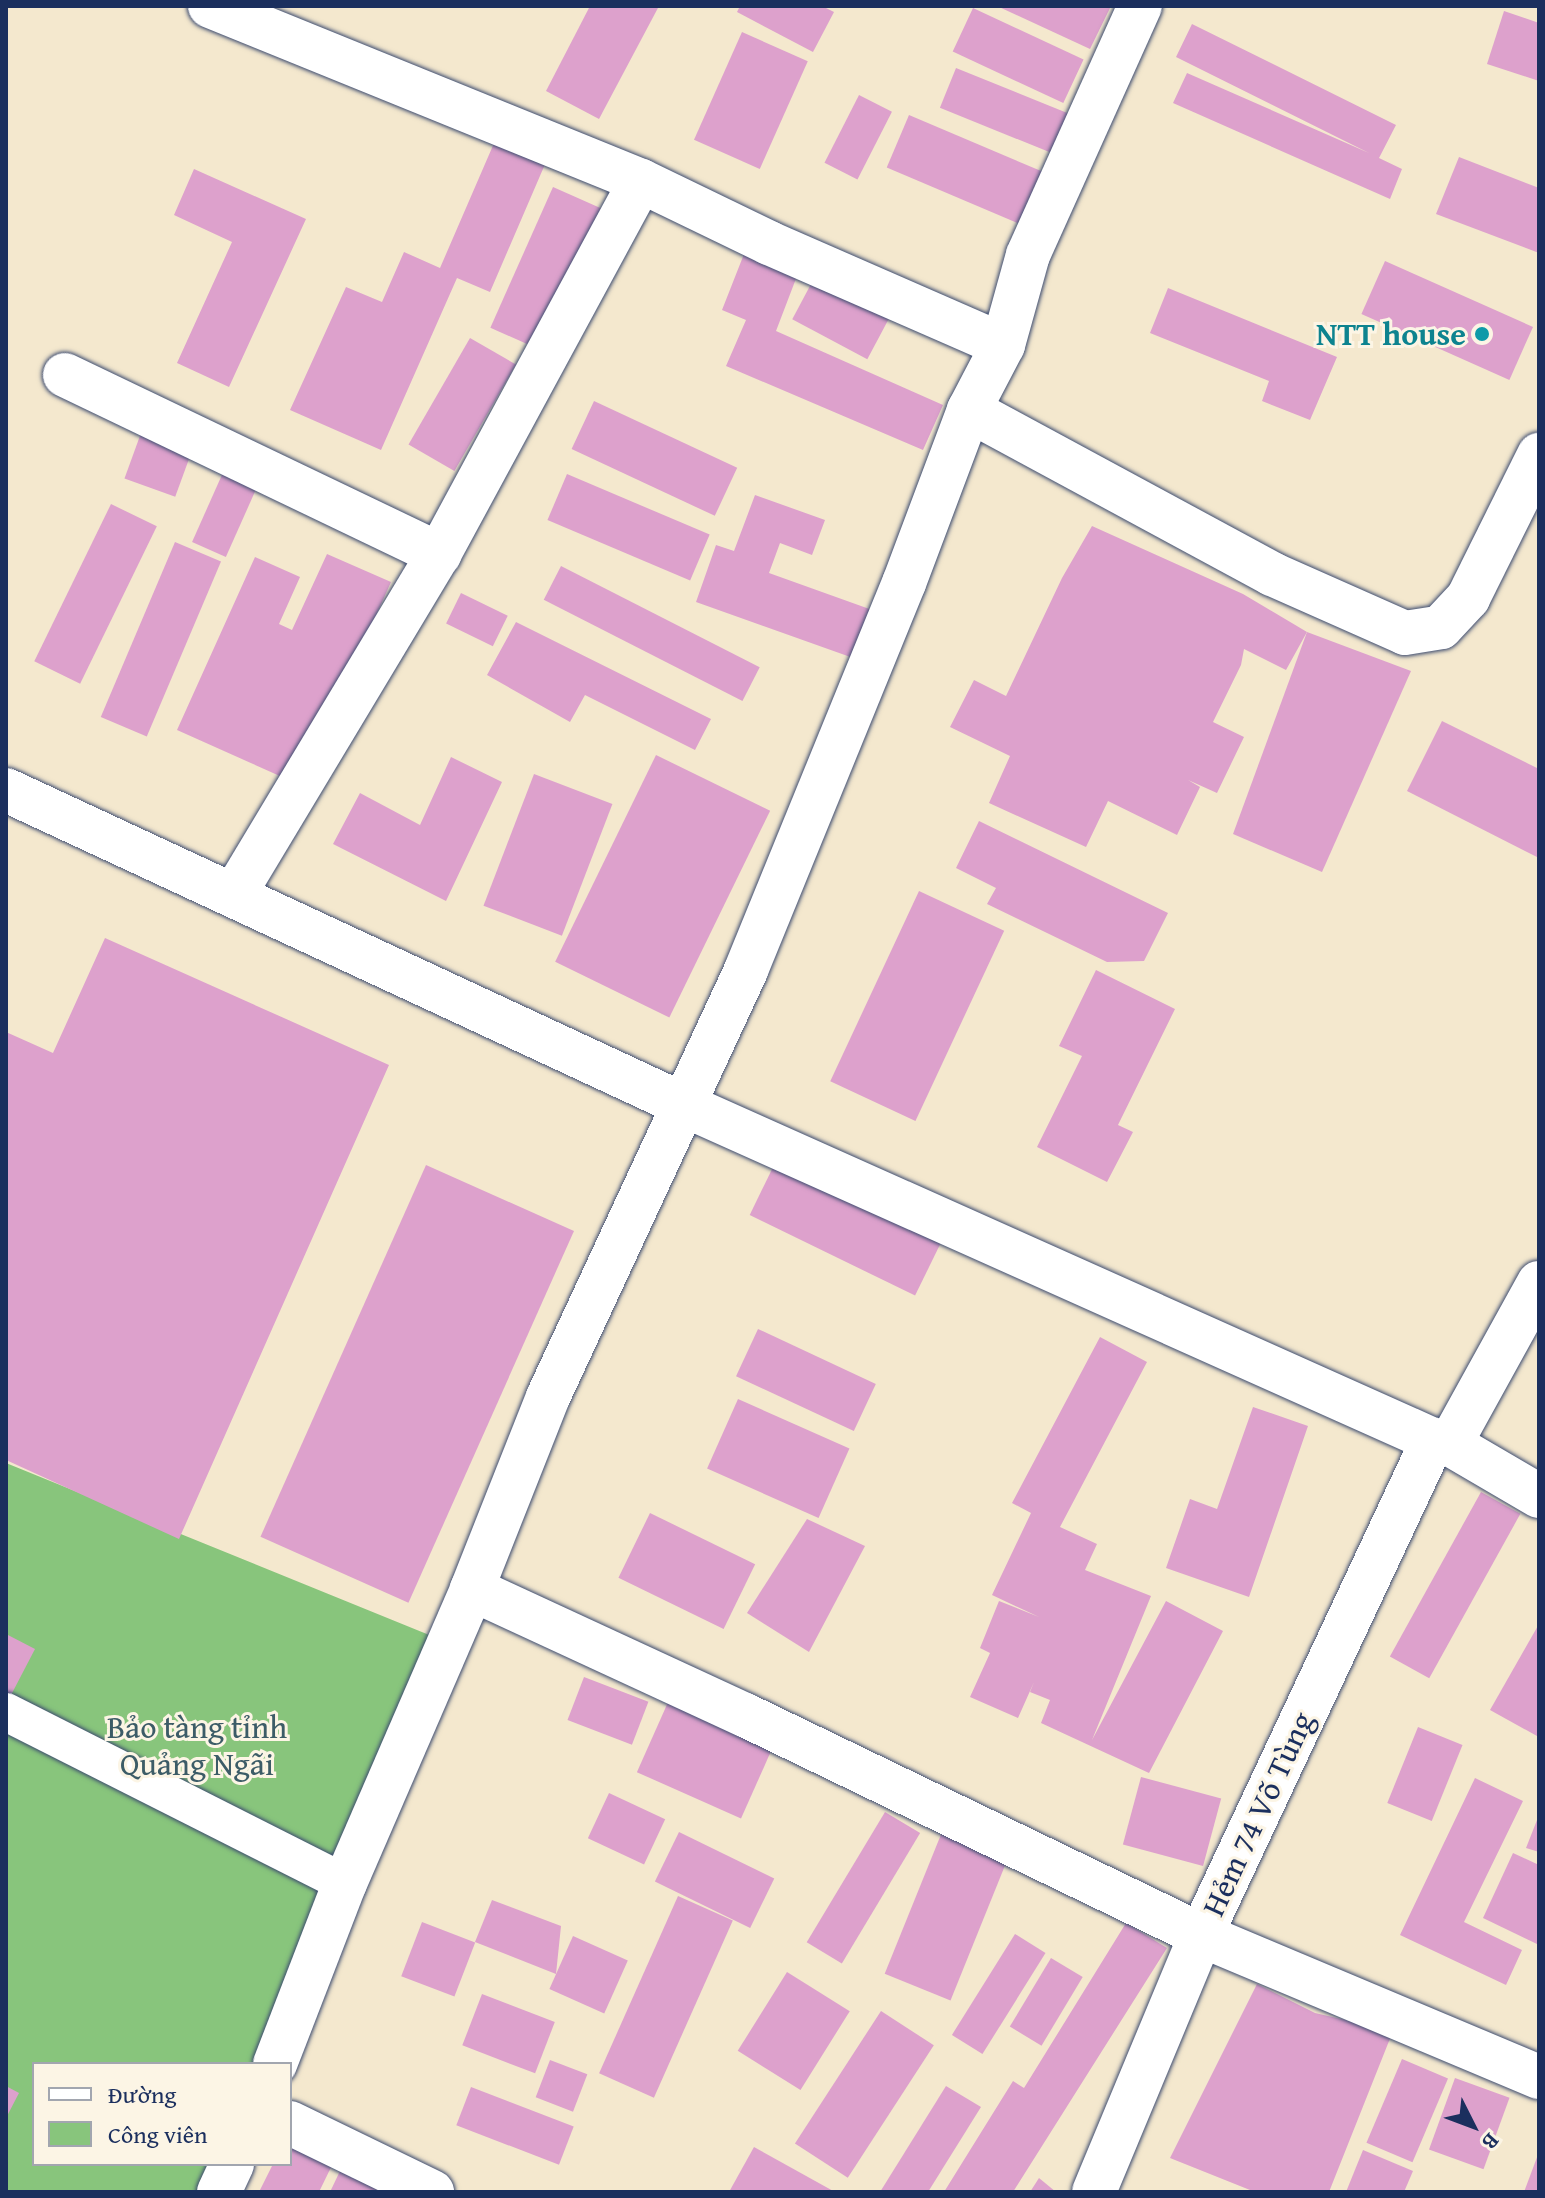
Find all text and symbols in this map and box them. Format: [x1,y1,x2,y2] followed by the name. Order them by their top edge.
[1316,315,1466,353] place label: NTT house
[1473,325,1491,343] marker: NTT house
[1194,1706,1322,1922] street label: Hẻm 74 Võ Tùng
[107,1709,287,1784] park label: Bảo tàng tỉnh Quảng Ngãi
[32,2062,292,2166] legend
[108,2077,177,2112] text: Đường
[1433,2086,1513,2166] north arrow
[108,2117,207,2152] text: Công viên
[1474,2126,1507,2158] text: B

